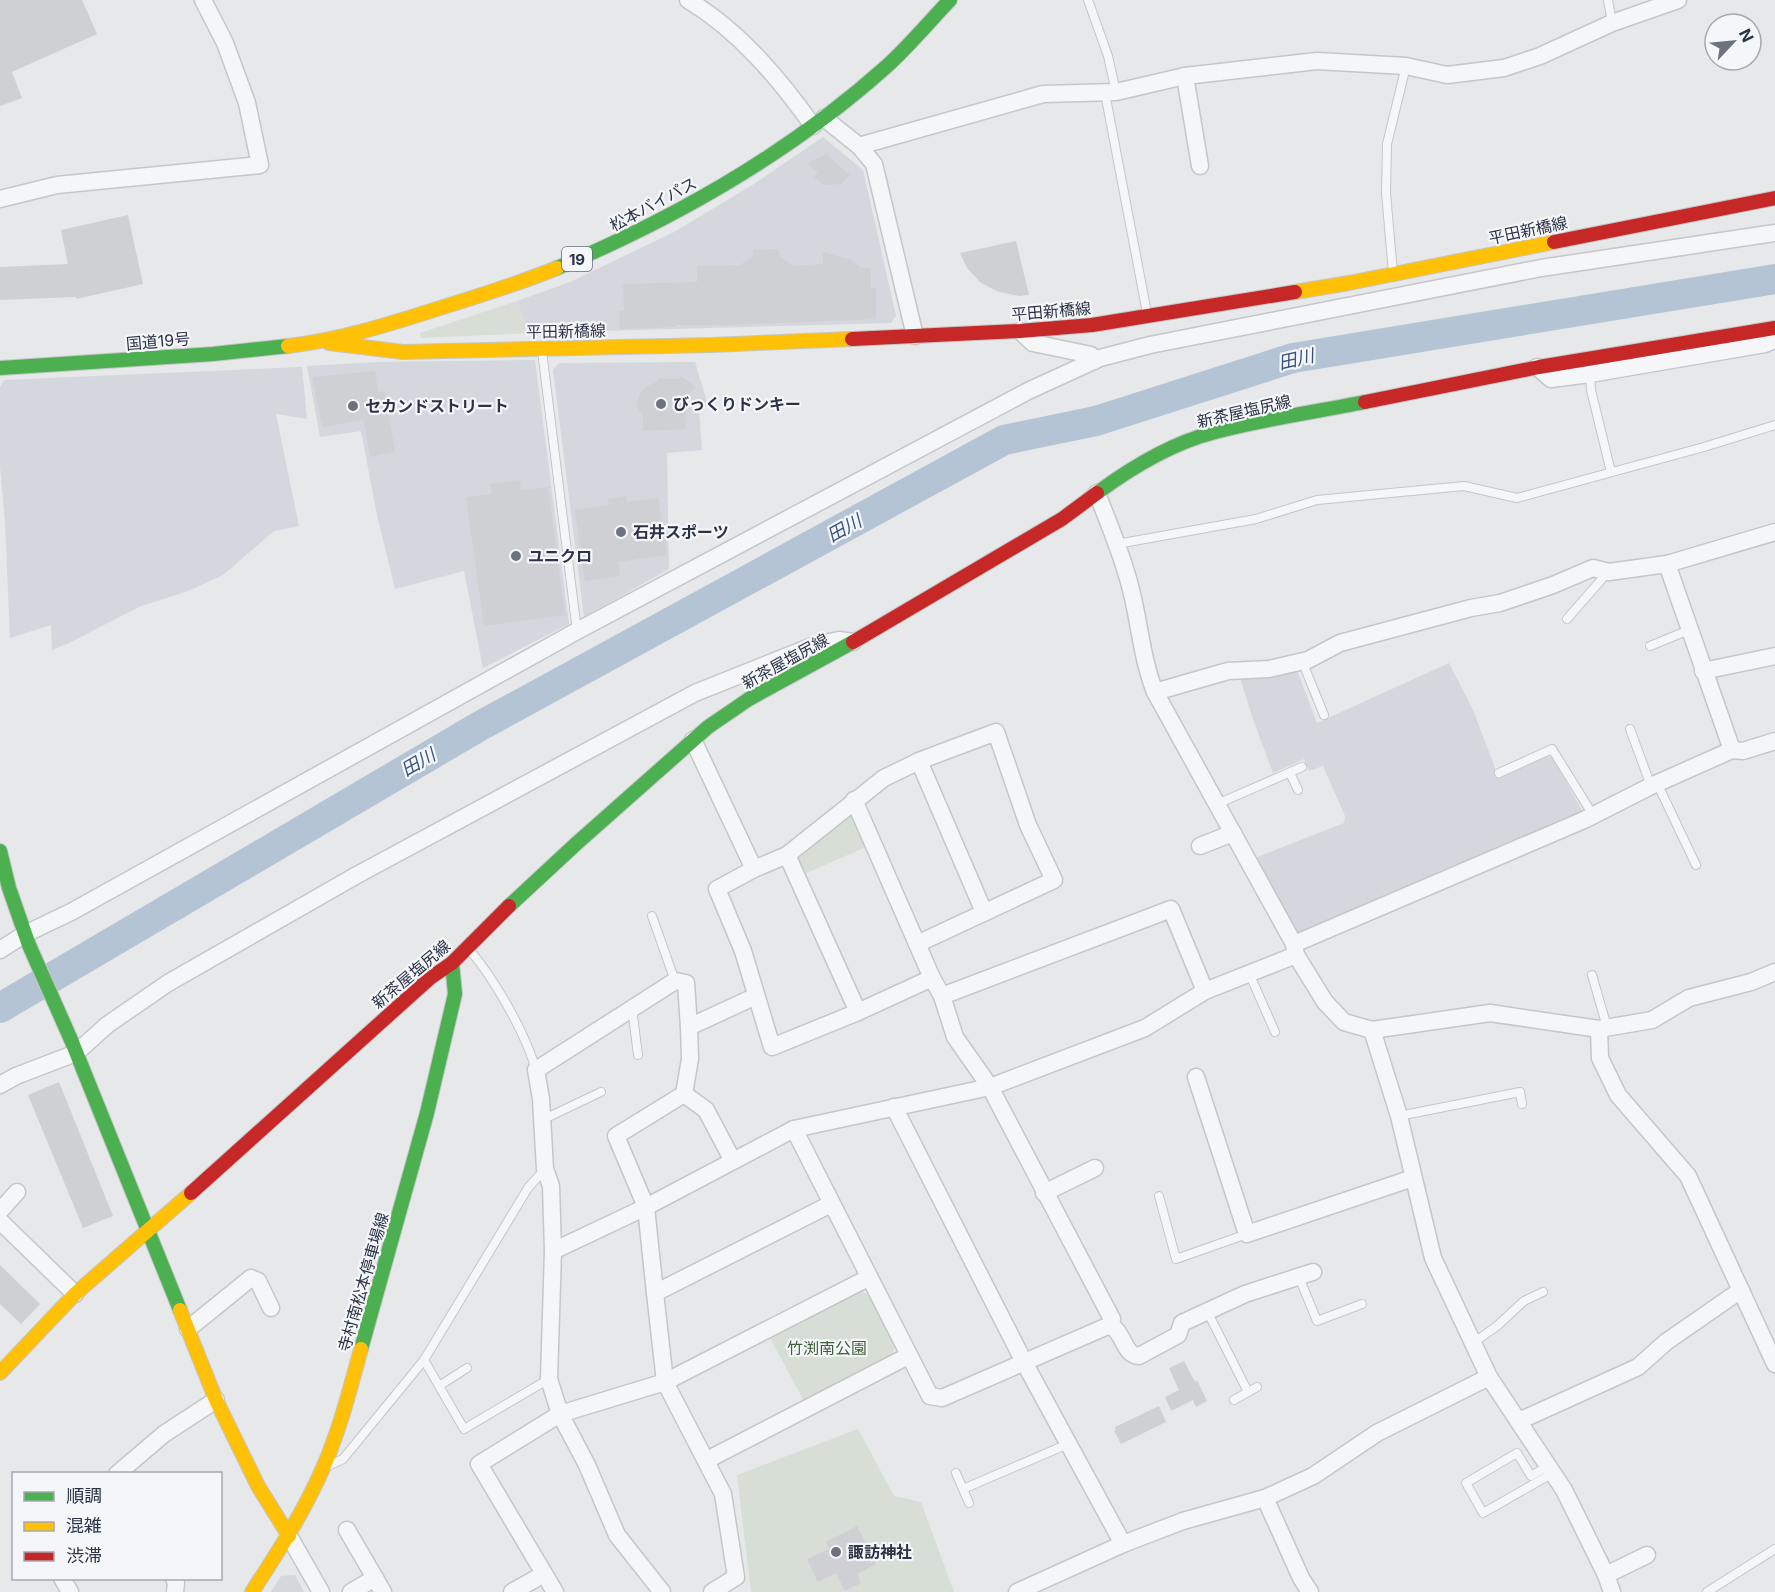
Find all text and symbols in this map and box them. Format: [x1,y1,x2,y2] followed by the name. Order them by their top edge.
[1703,12,1763,72] north arrow
[1735,26,1758,45] text: N
[606,173,700,235] street label: 松本バイパス
[1487,212,1569,248] street label: 平田新橋線
[562,247,592,271] road number: 19
[1010,298,1092,324] street label: 平田新橋線
[526,320,606,342] street label: 平田新橋線
[125,328,191,354] street label: 国道19号
[1276,344,1318,373] water label: 田川
[1195,390,1293,432] street label: 新茶屋塩尻線
[673,394,801,414] place label: びっくりドンキー
[365,396,509,416] place label: セカンドストリート
[654,397,668,411] marker: びっくりドンキー
[346,399,360,413] marker: セカンドストリート
[823,509,867,546] water label: 田川
[633,522,729,542] place label: 石井スポーツ
[614,525,628,539] marker: 石井スポーツ
[528,546,592,566] place label: ユニクロ
[509,549,523,563] marker: ユニクロ
[738,629,832,693] street label: 新茶屋塩尻線
[397,743,441,780] water label: 田川
[368,935,454,1013] street label: 新茶屋塩尻線
[334,1210,392,1354] street label: 寺村南松本停車場線
[787,1338,867,1358] park label: 竹渕南公園
[12,1472,222,1580] legend
[66,1485,102,1506] text: 順調
[66,1515,102,1536] text: 混雑
[848,1542,912,1562] place label: 諏訪神社
[66,1545,102,1566] text: 渋滞
[829,1545,843,1559] marker: 諏訪神社

